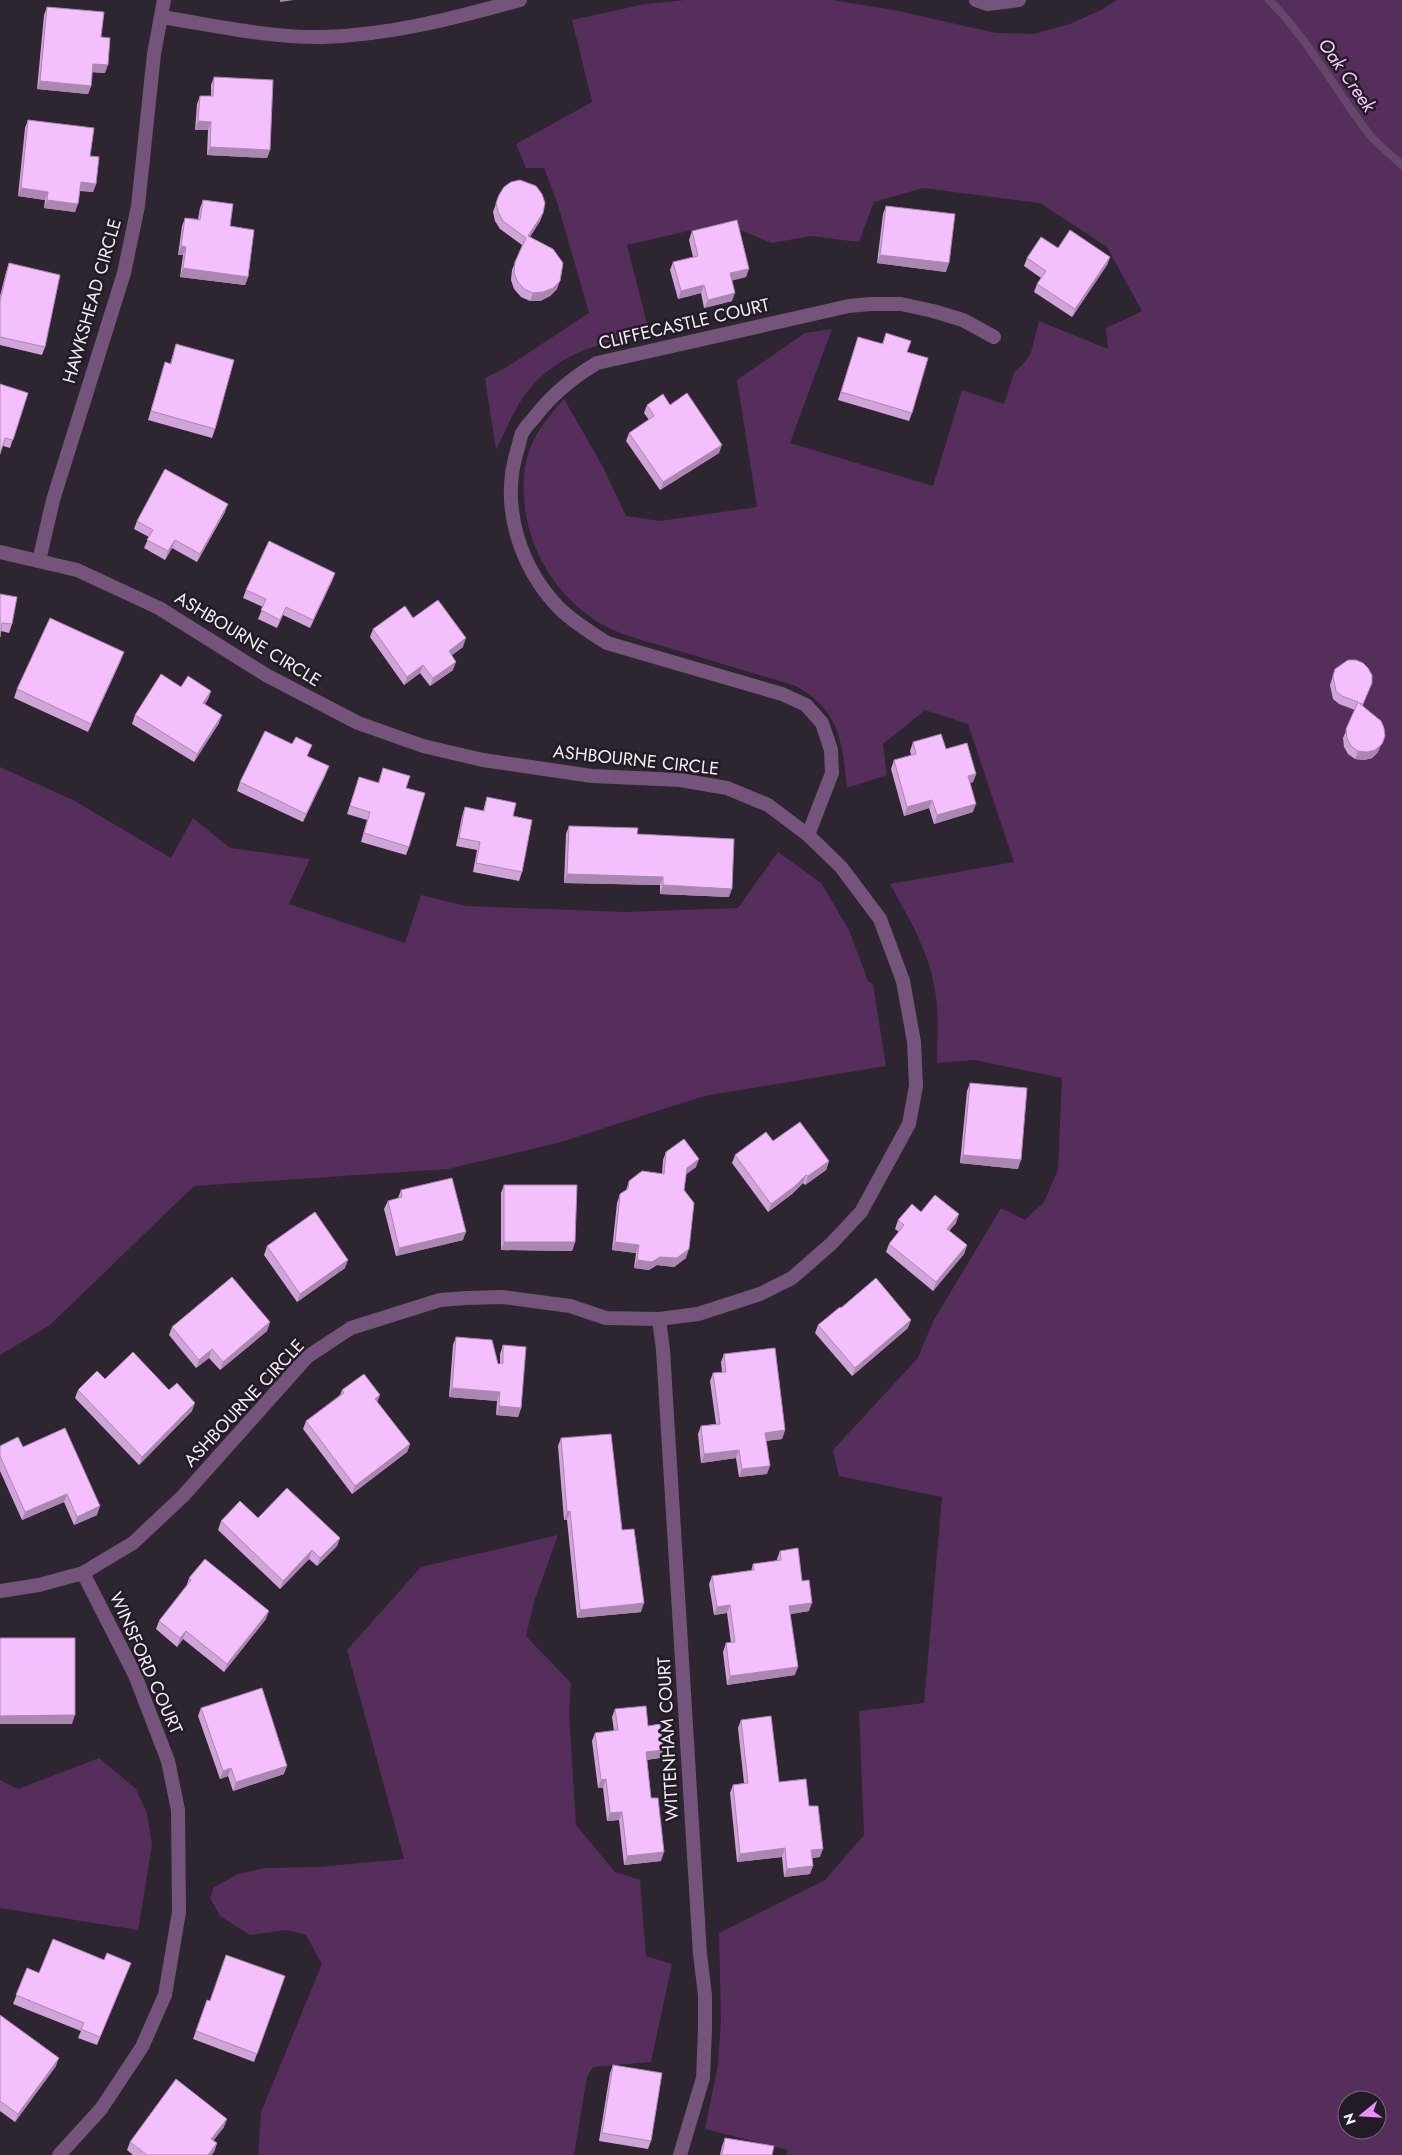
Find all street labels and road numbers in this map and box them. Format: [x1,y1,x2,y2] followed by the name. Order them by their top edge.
[56,216,128,386] street label: HAWKSHEAD CIRCLE
[596,292,773,356] street label: CLIFFECASTLE COURT
[170,585,326,693] street label: ASHBOURNE CIRCLE
[552,738,720,782] street label: ASHBOURNE CIRCLE
[178,1333,310,1473] street label: ASHBOURNE CIRCLE
[103,1588,189,1739] street label: WINSFORD COURT
[651,1656,685,1822] street label: WITTENHAM COURT

